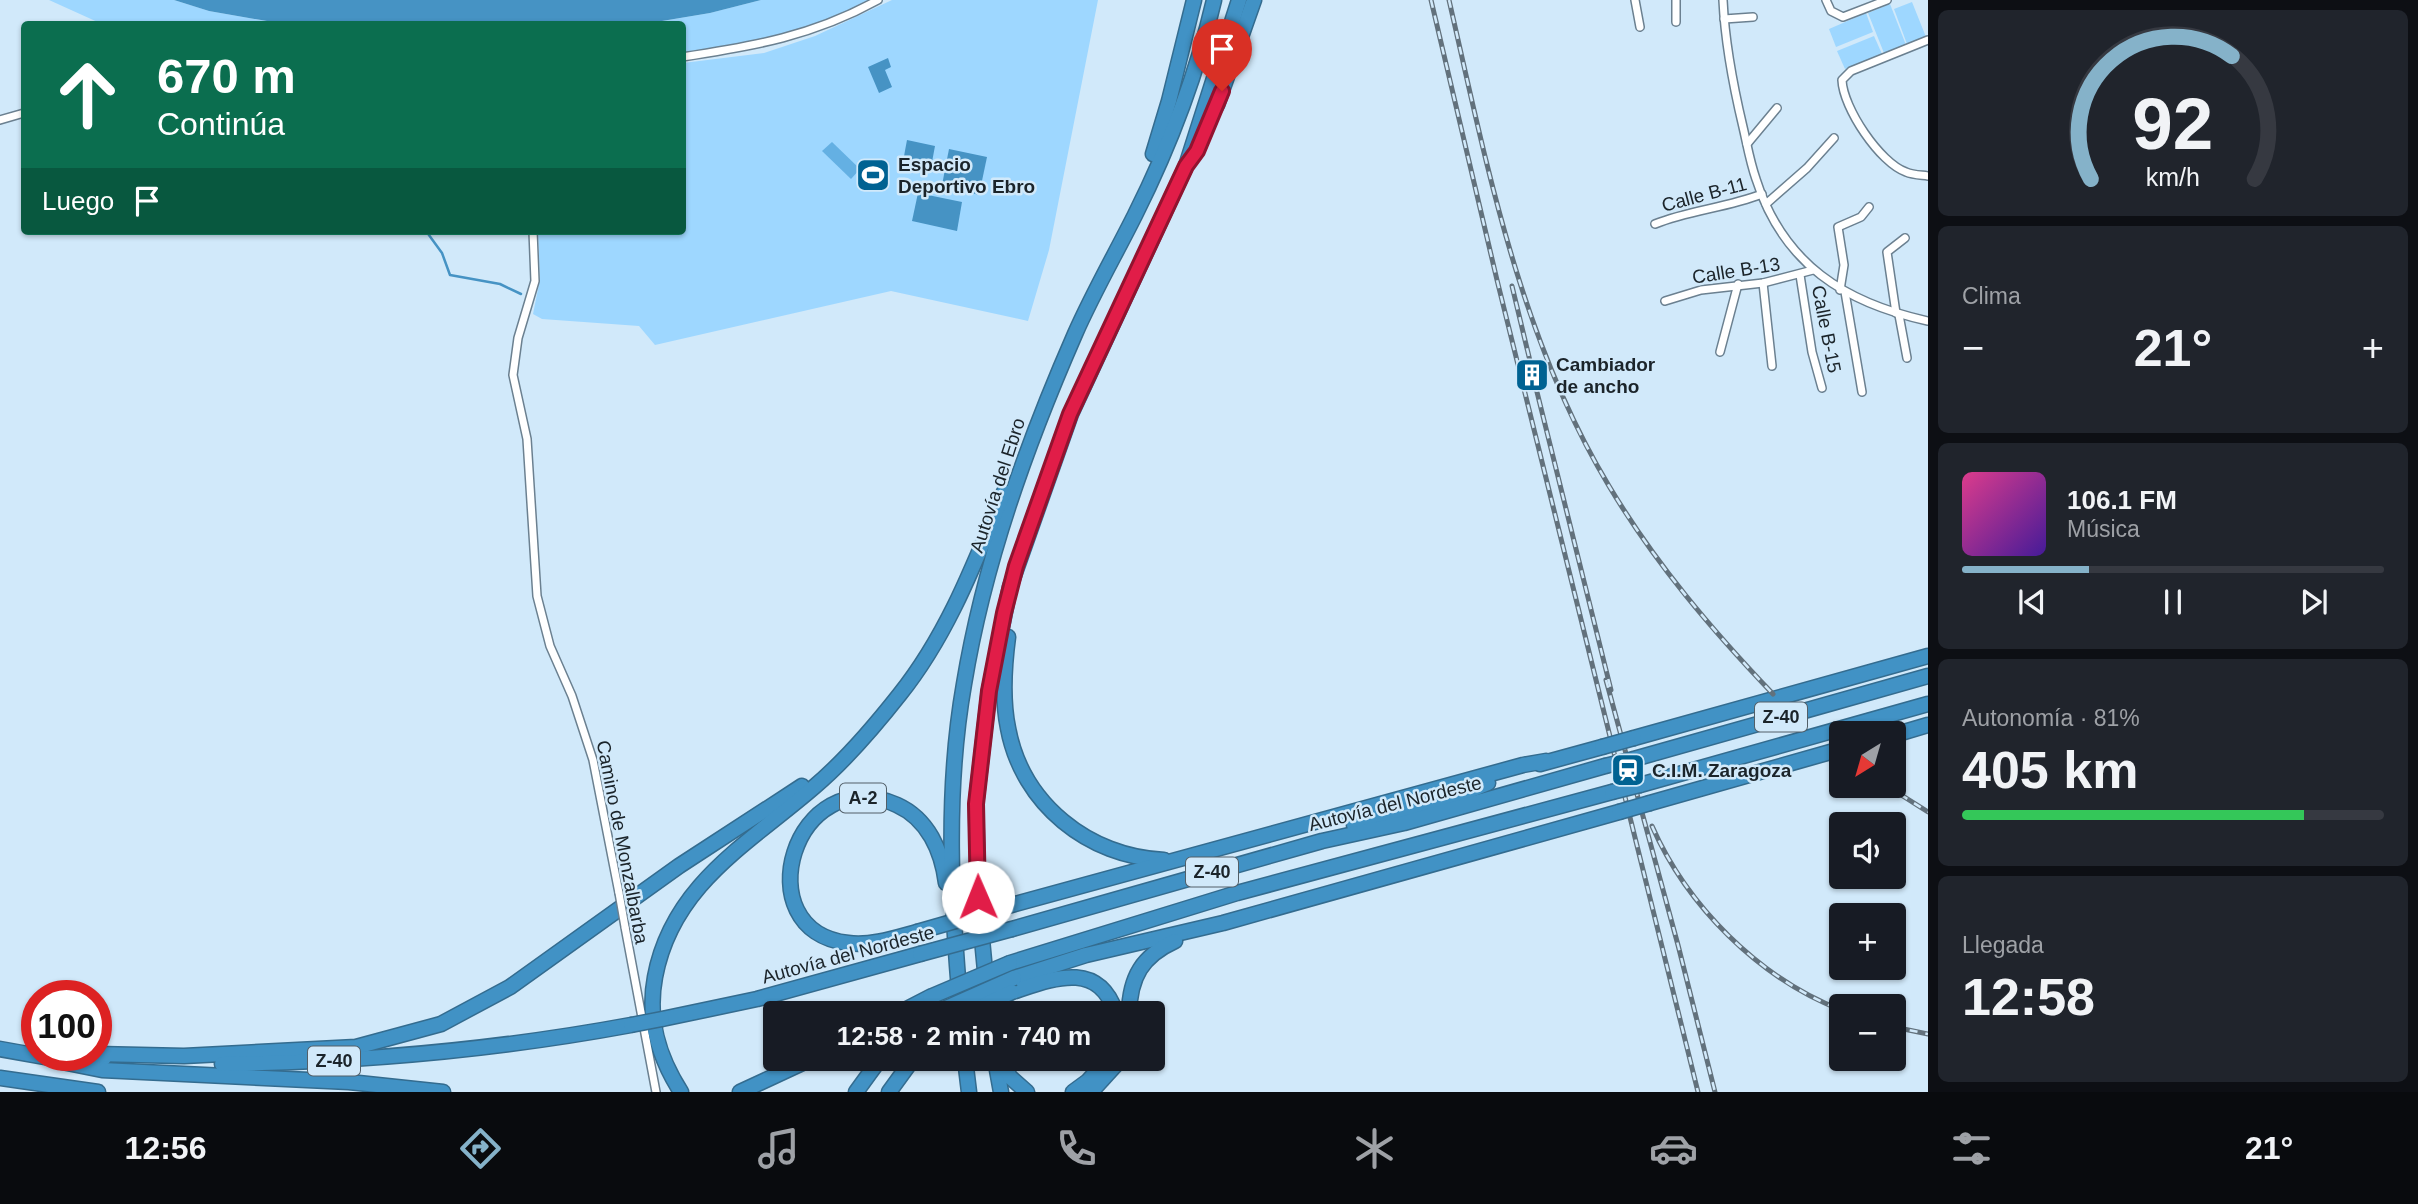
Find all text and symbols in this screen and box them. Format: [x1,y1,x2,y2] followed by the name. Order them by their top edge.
[1192,19,1252,91] pin
[1203,30,1241,68] icon: arrive
[42,49,133,140] icon: ahead
[157,49,296,103] text: 670 m
[2133,84,2213,165] text: 92
[157,106,285,142] text: Continúa
[898,154,1035,197] place label: Espacio Deportivo Ebro
[854,156,892,194] sports icon: Espacio Deportivo Ebro
[2146,163,2200,191] text: km/h
[1659,173,1749,216] street label: Calle B-11
[128,182,166,220] icon: arrive
[42,186,114,216] text: Luego
[1691,253,1782,288] street label: Calle B-13
[1962,283,2021,309] text: Clima
[1808,284,1845,375] street label: Calle B-15
[2134,319,2212,377] text: 21°
[1962,327,1984,369] text: −
[2362,327,2384,369] text: +
[1556,354,1656,397] place label: Cambiador de ancho
[1513,356,1551,394] building icon: Cambiador de ancho
[966,415,1029,555] street label: Autovía del Ebro
[2067,485,2177,515] text: 106.1 FM
[2067,516,2140,542] text: Música
[2013,583,2051,621] icon: previous
[2154,583,2192,621] icon: pause
[2295,583,2333,621] icon: next
[1755,702,1807,732] road number: Z-40
[1962,705,2140,731] text: Autonomía · 81%
[1829,721,1906,798] north arrow
[1829,721,1906,1071] map controls
[592,738,653,946] street label: Camino de Monzalbarba
[1962,741,2138,799] text: 405 km
[1609,751,1647,789] station icon: C.I.M. Zaragoza
[1652,760,1792,781] place label: C.I.M. Zaragoza
[1306,772,1484,835] street label: Autovía del Nordeste
[840,784,886,812] road number: A-2
[1829,812,1906,889] button: sound
[1186,858,1238,886] road number: Z-40
[941,860,1015,934] position arrow
[1829,903,1906,980] button: +
[760,921,937,988] street label: Autovía del Nordeste
[1962,932,2044,958] text: Llegada
[1962,968,2095,1026] text: 12:58
[21,980,112,1071] speed limit sign: 100
[1829,994,1906,1071] button: −
[837,1021,1091,1051] text: 12:58 · 2 min · 740 m
[308,1046,360,1076] road number: Z-40
[456,1124,505,1173] icon: directions
[754,1124,803,1173] icon: music
[1052,1124,1101,1173] icon: phone
[1350,1124,1399,1173] icon: climate
[1649,1124,1698,1173] icon: car
[1947,1124,1996,1173] icon: filters
[125,1130,206,1166] text: 12:56
[2245,1130,2293,1166] text: 21°

